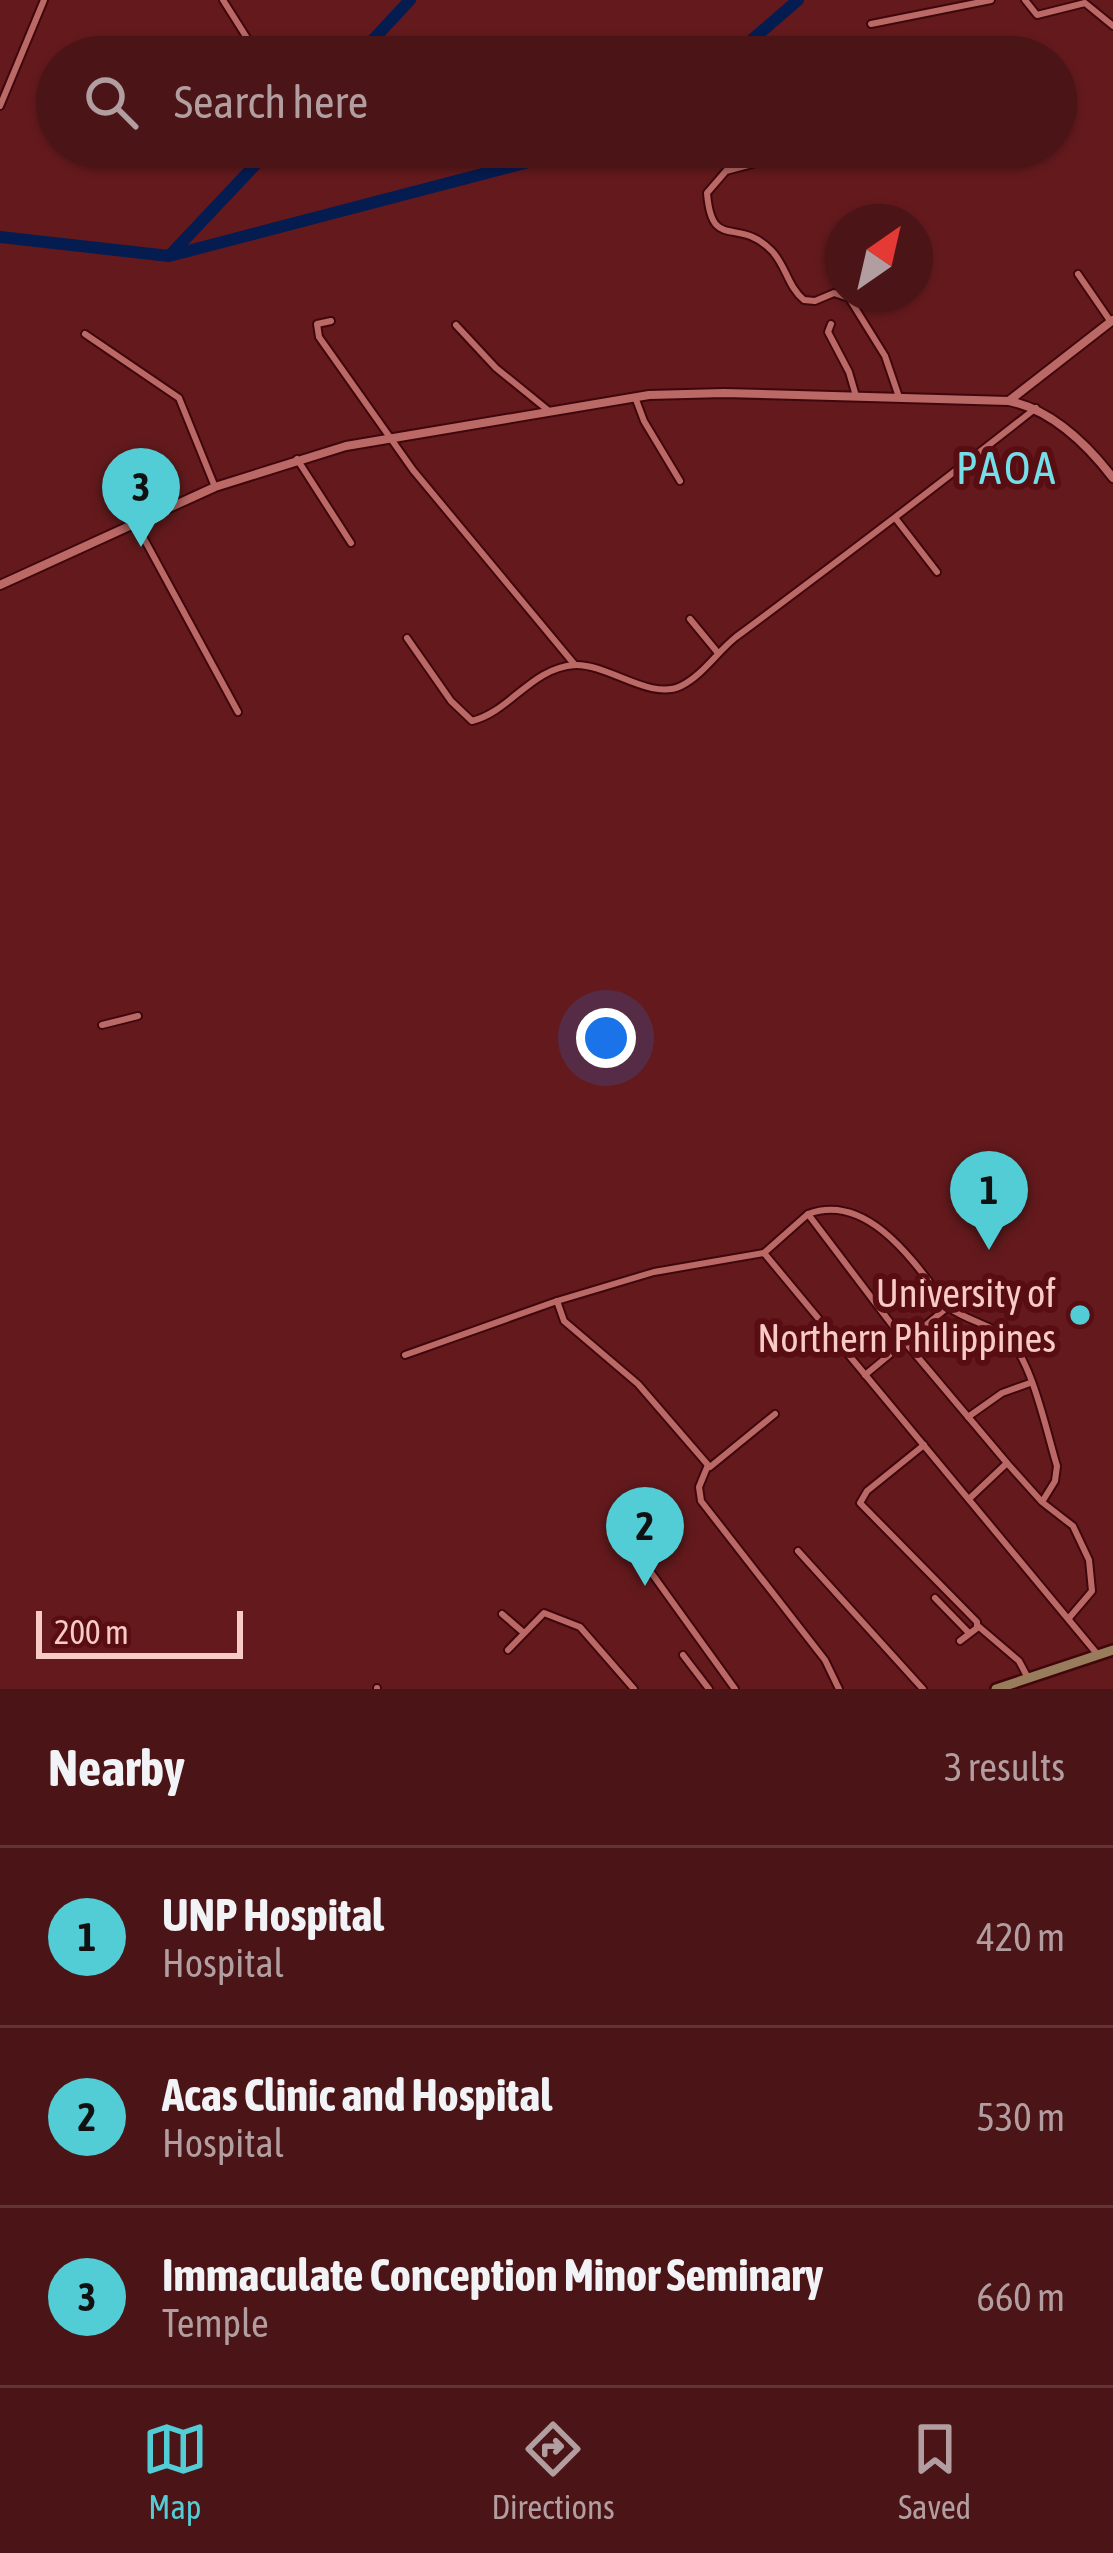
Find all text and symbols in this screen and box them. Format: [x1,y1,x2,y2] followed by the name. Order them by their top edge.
[36,36,1077,168] search box
[78,69,144,135] icon: search
[174,76,368,128] text: Search here
[825,204,933,312] north arrow
[956,442,1058,494] district label: PAOA
[102,448,180,547] pin: 3
[576,1008,636,1068] your location
[950,1151,1028,1250] pin: 1
[757,1271,1056,1360] place label: University of Northern Philippines
[1067,1302,1093,1328] marker: University of Northern Philippines
[606,1487,684,1586] pin: 2
[36,1605,243,1658] scale bar
[54,1613,129,1651] text: 200 m
[48,1738,185,1797] text: Nearby
[944,1745,1065,1789] text: 3 results
[162,1889,384,1941] text: UNP Hospital
[78,1915,96,1959] text: 1
[977,1915,1065,1959] text: 420 m
[162,1941,284,1985] text: Hospital
[162,2069,552,2121] text: Acas Clinic and Hospital
[78,2095,96,2139] text: 2
[977,2095,1065,2139] text: 530 m
[162,2121,284,2165] text: Hospital
[162,2249,823,2301] text: Immaculate Conception Minor Seminary
[78,2275,96,2319] text: 3
[977,2275,1065,2319] text: 660 m
[162,2301,269,2345] text: Temple
[142,2416,208,2526] tab: Map
[491,2416,615,2526] tab: Directions
[898,2416,971,2526] tab: Saved

